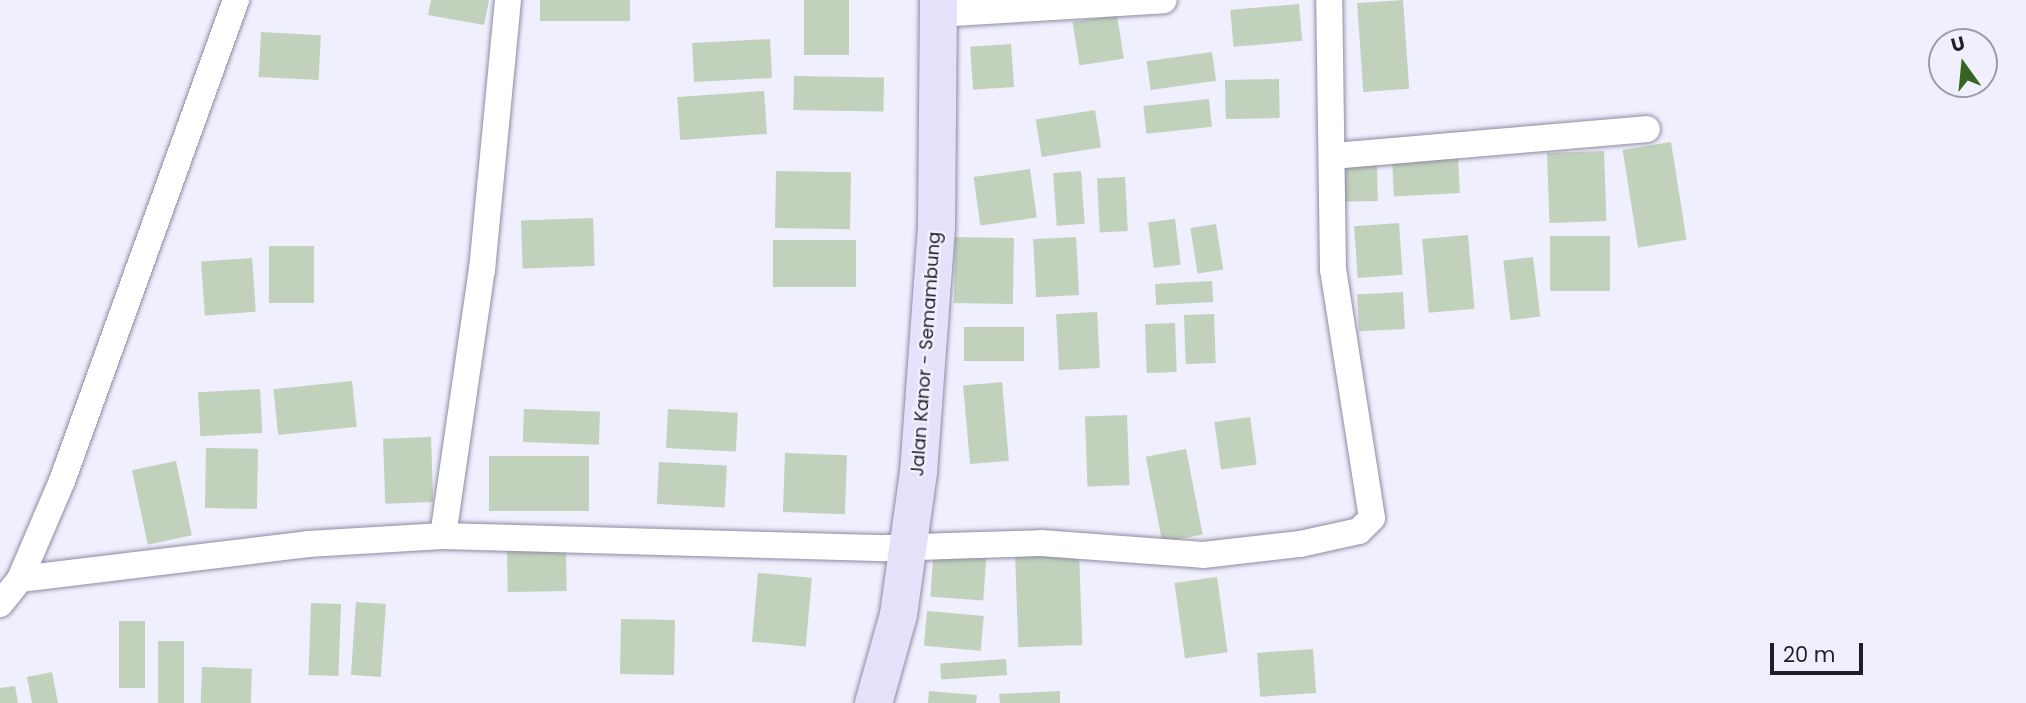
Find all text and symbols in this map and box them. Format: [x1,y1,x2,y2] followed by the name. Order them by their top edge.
[1928,28,1998,98] north arrow
[1948,29,1968,59] text: U
[907,231,945,477] street label: Jalan Kanor - Semambung
[1774,630,1867,674] scale bar
[1783,640,1836,669] text: 20 m

